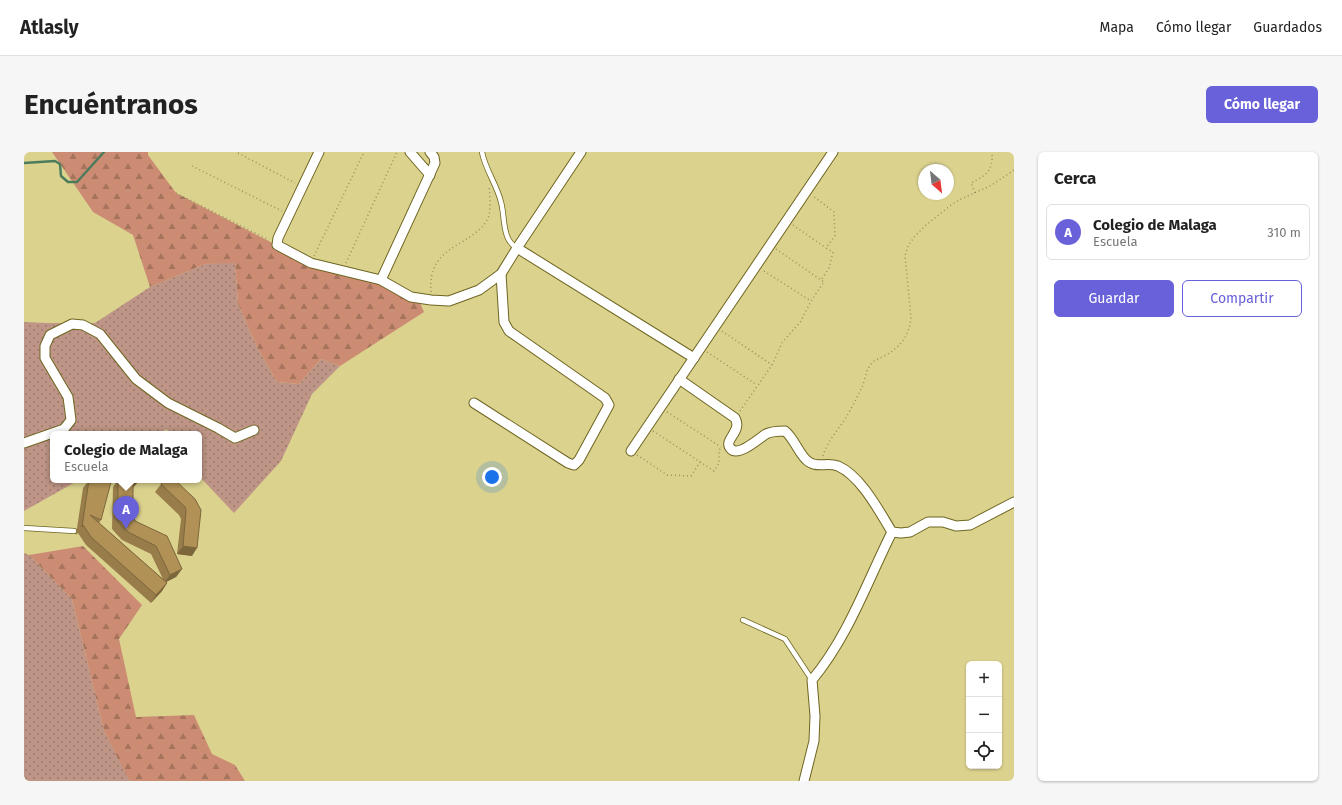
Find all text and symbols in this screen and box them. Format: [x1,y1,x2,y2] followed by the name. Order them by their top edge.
[20,16,79,39] text: Atlasly
[1100,19,1134,36] text: Mapa
[1156,19,1231,36] text: Cómo llegar
[1253,19,1322,36] text: Guardados
[1206,86,1318,123] button: Cómo llegar
[24,88,198,121] text: Encuéntranos
[918,164,954,200] north arrow
[1054,168,1096,189] text: Cerca
[1093,216,1217,234] text: Colegio de Malaga
[1064,225,1072,240] text: A
[1267,225,1301,240] text: 310 m
[1093,234,1138,249] text: Escuela
[1054,280,1174,317] button: Guardar
[1182,280,1302,317] button: Compartir
[50,431,202,483] popup
[64,441,188,459] text: Colegio de Malaga
[64,459,109,474] text: Escuela
[482,467,502,487] your location
[113,496,139,529] pin: A
[966,661,1002,769] map controls
[966,661,1002,697] button: +
[966,697,1002,733] button: −
[966,733,1002,769] button: locate

